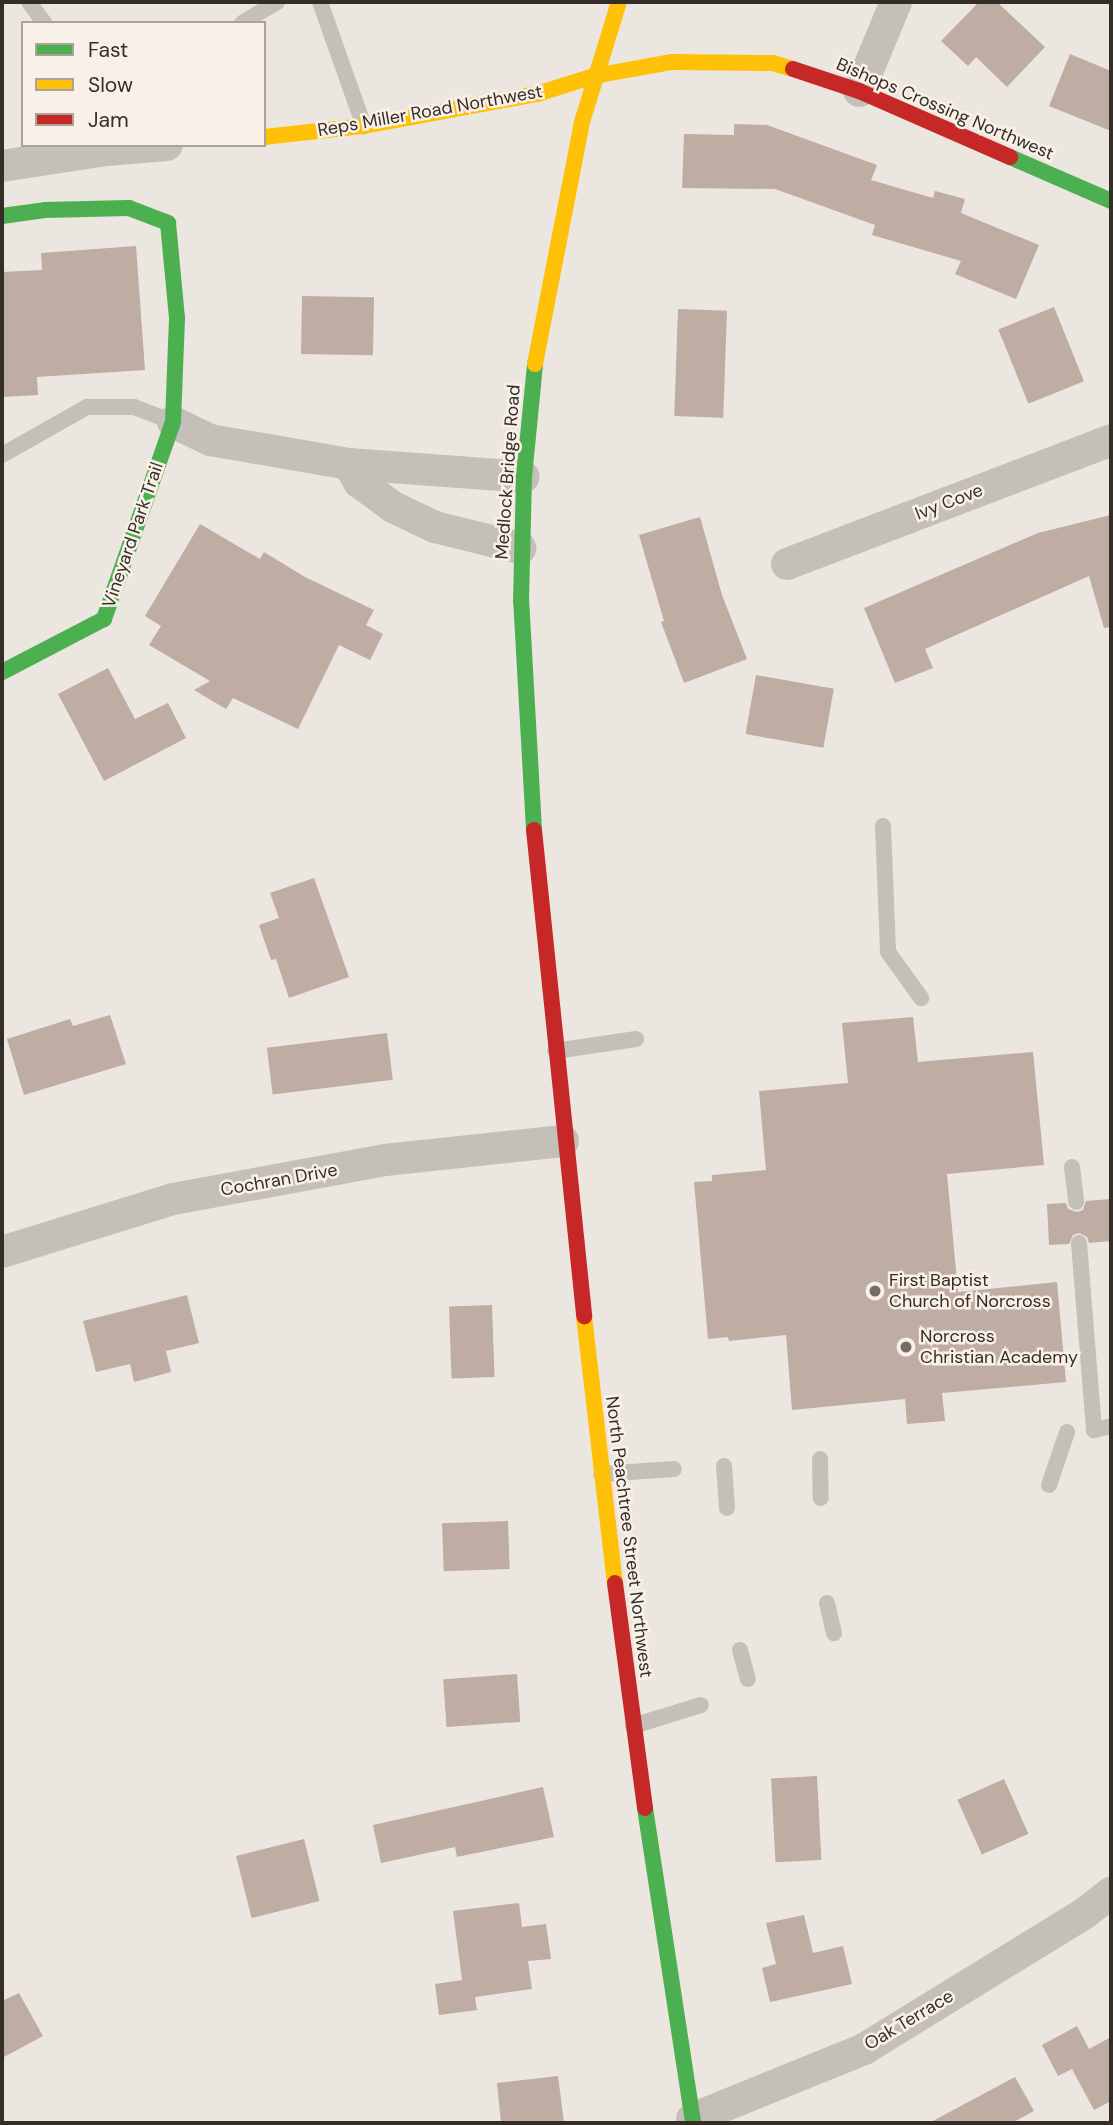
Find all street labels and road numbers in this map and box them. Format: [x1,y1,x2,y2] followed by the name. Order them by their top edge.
[833,53,1057,165] street label: Bishops Crossing Northwest
[316,81,544,141] street label: Reps Miller Road Northwest
[491,384,525,560] street label: Medlock Bridge Road
[98,459,168,611] street label: Vineyard Park Trail
[912,479,986,525] street label: Ivy Cove
[219,1159,339,1201] street label: Cochran Drive
[601,1395,657,1679] street label: North Peachtree Street Northwest
[861,1985,957,2055] street label: Oak Terrace

